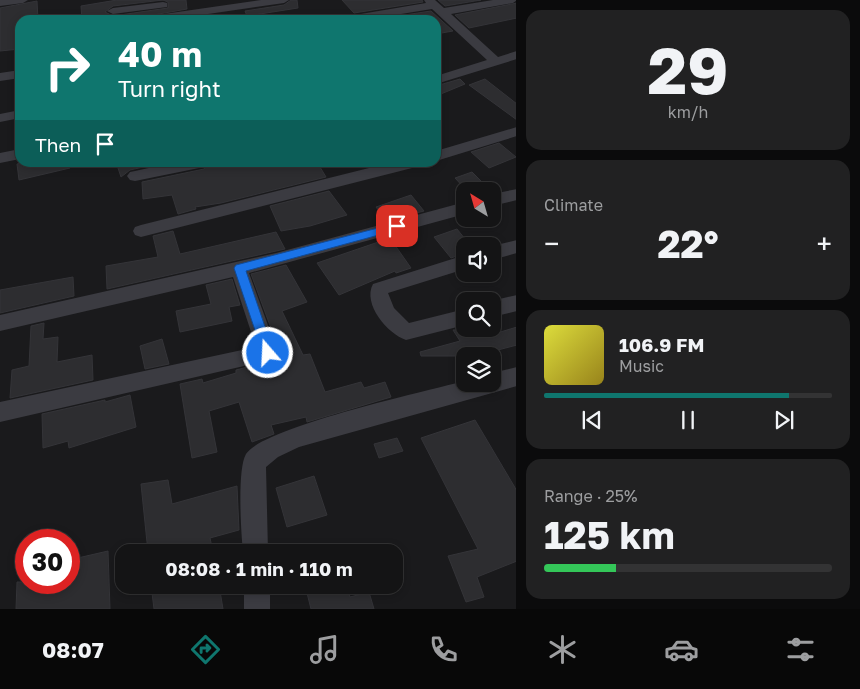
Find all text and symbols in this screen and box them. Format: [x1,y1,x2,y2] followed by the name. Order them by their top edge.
[648,30,728,108] text: 29
[118,33,202,75] text: 40 m
[35,35,100,100] icon: right
[118,75,221,102] text: Turn right
[668,102,708,122] text: km/h
[91,130,119,158] icon: arrive
[35,133,81,156] text: Then
[456,182,501,228] north arrow
[456,182,501,392] map controls
[544,195,603,215] text: Climate
[376,205,418,247] pin
[383,212,411,240] icon: arrive
[657,221,719,266] text: 22°
[544,227,559,260] text: −
[817,227,832,260] text: +
[456,237,501,282] button: sound
[456,292,501,337] button: search
[241,326,293,378] position arrow
[619,333,704,356] text: 106.9 FM
[456,347,501,392] button: layers
[619,356,664,376] text: Music
[578,406,606,434] icon: previous
[674,406,702,434] icon: pause
[770,406,798,434] icon: next
[544,486,638,506] text: Range · 25%
[544,512,675,557] text: 125 km
[15,529,80,594] speed limit sign: 30
[165,557,353,580] text: 08:08 · 1 min · 110 m
[188,632,223,667] icon: directions
[307,632,342,667] icon: music
[426,632,461,667] icon: phone
[545,632,580,667] icon: climate
[664,632,699,667] icon: car
[783,632,818,667] icon: filters
[42,636,104,663] text: 08:07

